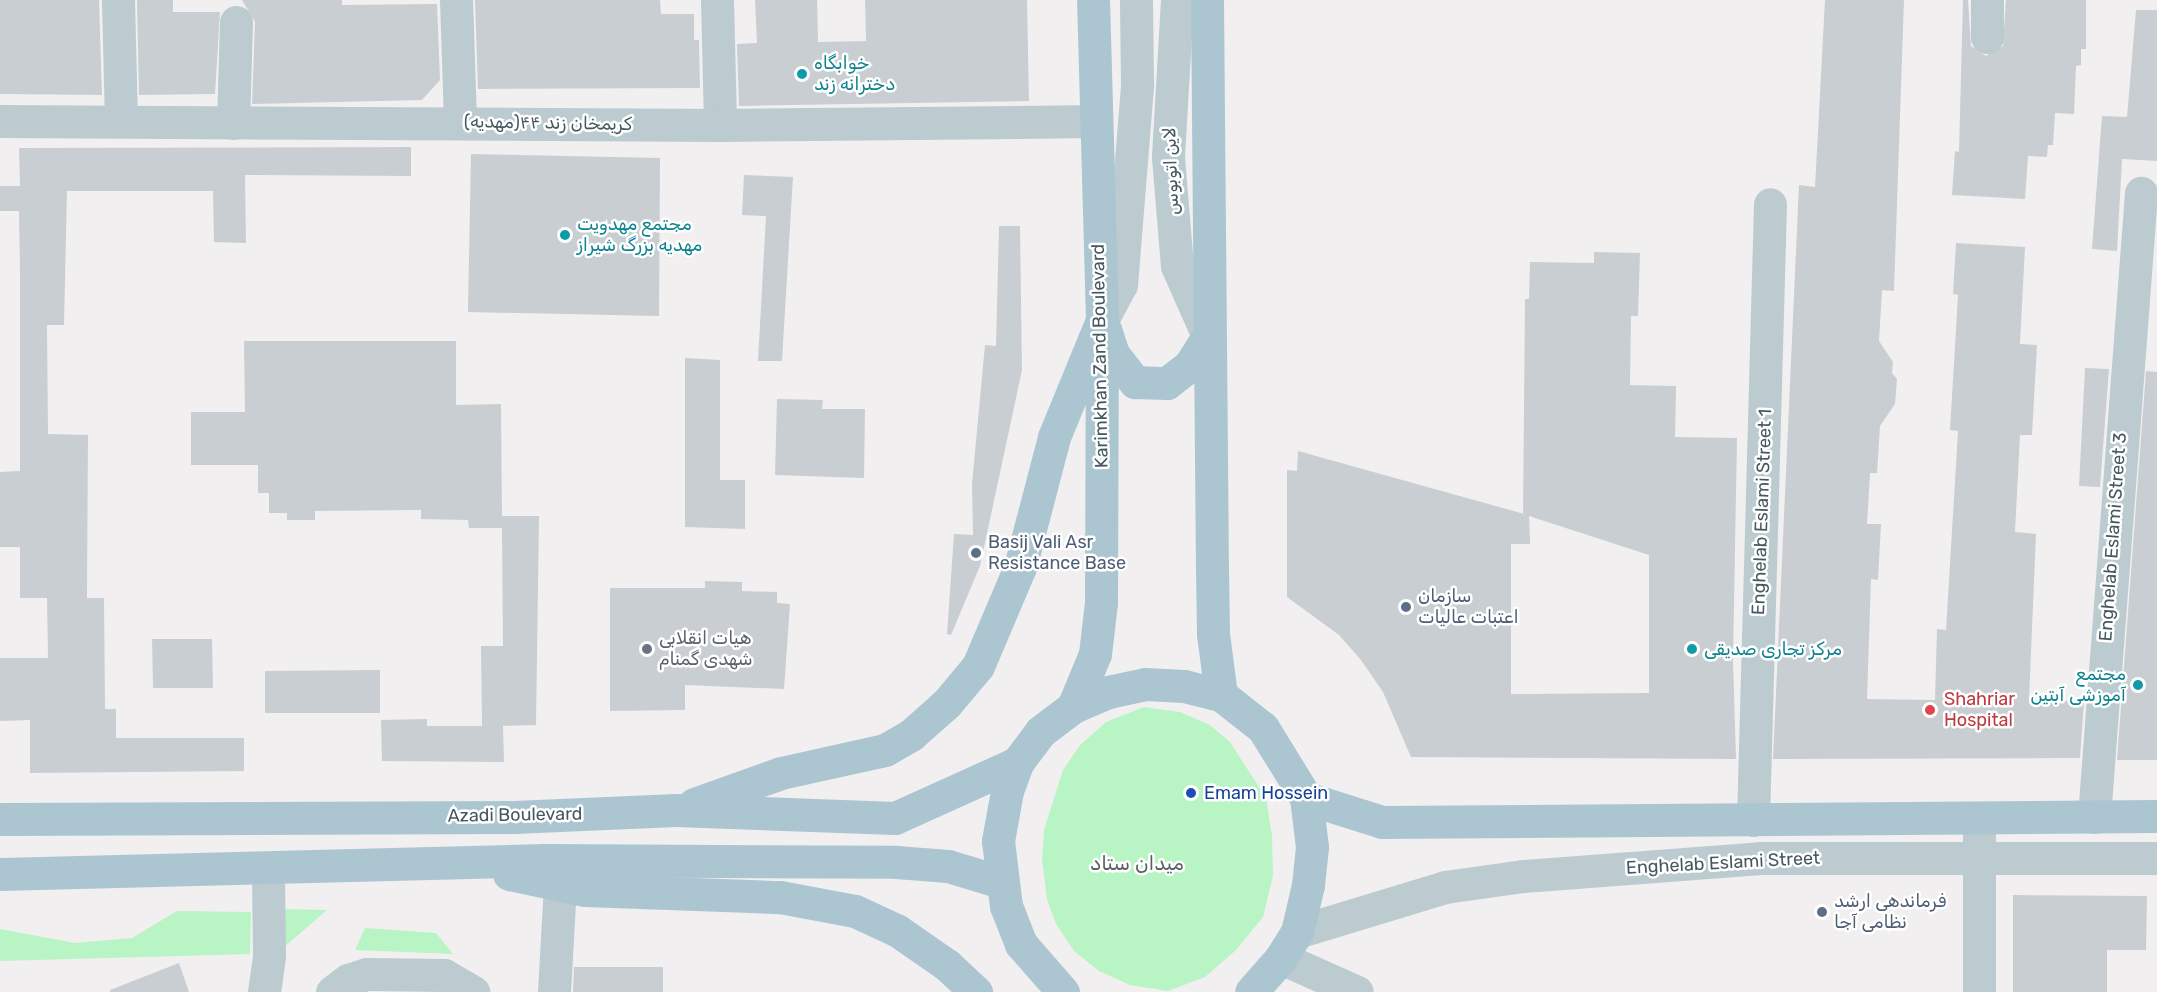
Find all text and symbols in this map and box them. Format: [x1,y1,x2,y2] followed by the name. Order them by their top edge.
[814,53,895,96] place label: خوابگاه دخترانه زند
[795,67,809,81] marker: خوابگاه دخترانه زند
[464,111,632,135] street label: کریمخان زند ۴۴(مهدیه)
[1159,127,1183,215] street label: لاین اتوبوس
[577,214,702,256] place label: مجتمع مهدویت مهدیه بزرگ شیراز
[558,228,572,242] marker: مجتمع مهدویت مهدیه بزرگ شیراز
[1087,244,1113,468] street label: Karimkhan Zand Boulevard
[1748,409,1776,615] street label: Enghelab Eslami Street 1
[2095,432,2131,642] street label: Enghelab Eslami Street 3
[988,532,1126,574] place label: Basij Vali Asr Resistance Base
[969,546,983,560] marker: Basij Vali Asr Resistance Base
[1418,586,1519,628] place label: سازمان اعتبات عالیات
[1399,600,1413,614] marker: سازمان اعتبات عالیات
[659,628,753,670] place label: هیات انقلابی شهدی گمنام
[1704,638,1842,660] place label: مرکز تجاری صدیقی
[640,642,654,656] marker: هیات انقلابی شهدی گمنام
[1685,642,1699,656] marker: مرکز تجاری صدیقی
[2030,664,2126,706] place label: مجتمع آموزشی آبتین
[2131,678,2145,692] marker: مجتمع آموزشی آبتین
[1944,689,2015,732] place label: Shahriar Hospital
[1921,701,1939,719] marker: Shahriar Hospital
[1204,782,1328,804] place label: Emam Hossein
[1182,784,1200,802] marker: Emam Hossein
[447,803,583,827] street label: Azadi Boulevard
[1625,847,1821,879] street label: Enghelab Eslami Street
[1090,851,1184,875] district label: میدان ستاد
[1834,891,1946,934] place label: فرماندهی ارشد نظامی آجا
[1815,905,1829,919] marker: فرماندهی ارشد نظامی آجا

